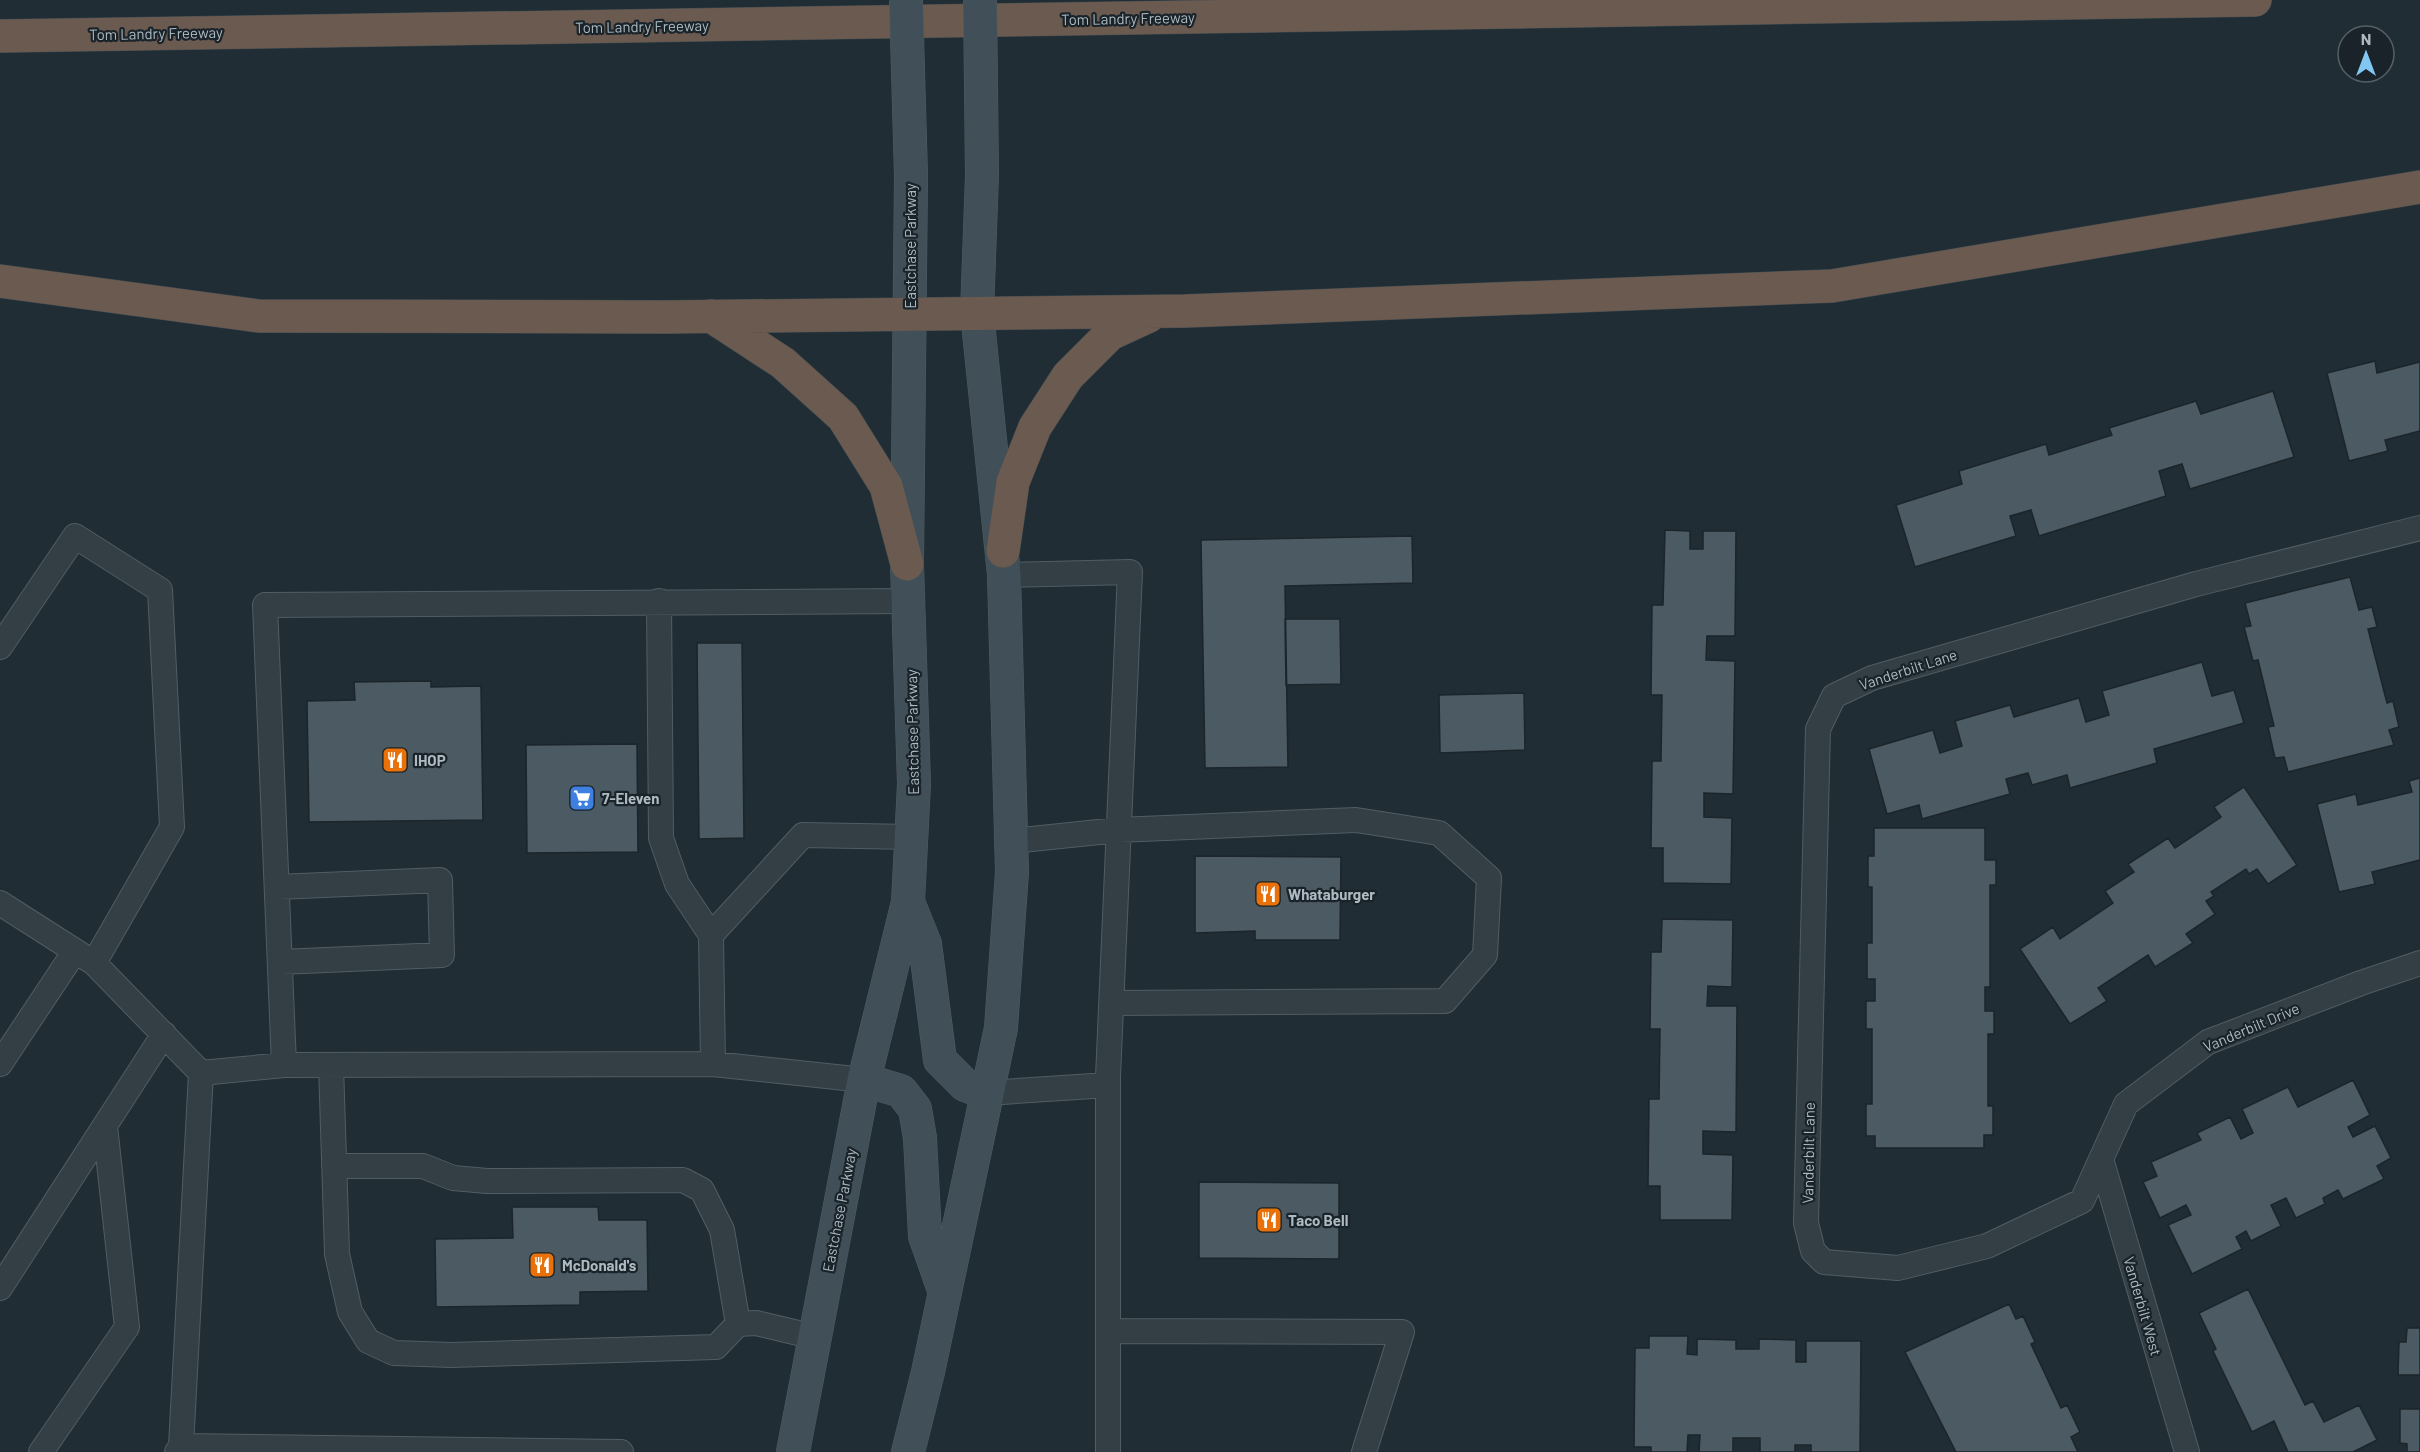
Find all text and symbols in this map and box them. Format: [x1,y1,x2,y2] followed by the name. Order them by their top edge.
[1061,8,1195,28] street label: Tom Landry Freeway
[575,16,709,36] street label: Tom Landry Freeway
[89,23,223,43] street label: Tom Landry Freeway
[2336,24,2396,84] north arrow
[2361,29,2371,48] text: N
[901,183,919,309] street label: Eastchase Parkway
[1857,645,1959,693] street label: Vanderbilt Lane
[902,669,922,795] street label: Eastchase Parkway
[380,745,410,775] restaurant icon: IHOP
[414,751,446,769] place label: IHOP
[567,783,597,813] supermarket icon: 7-Eleven
[602,789,659,807] place label: 7-Eleven
[1253,879,1283,909] restaurant icon: Whataburger
[1288,885,1375,903] place label: Whataburger
[2200,999,2302,1055] street label: Vanderbilt Drive
[1798,1102,1818,1204] street label: Vanderbilt Lane
[818,1147,860,1273] street label: Eastchase Parkway
[1254,1205,1284,1235] restaurant icon: Taco Bell
[1288,1211,1348,1229] place label: Taco Bell
[527,1250,557,1280] restaurant icon: McDonald's
[2120,1254,2166,1358] street label: Vanderbilt West
[562,1256,637,1274] place label: McDonald's

